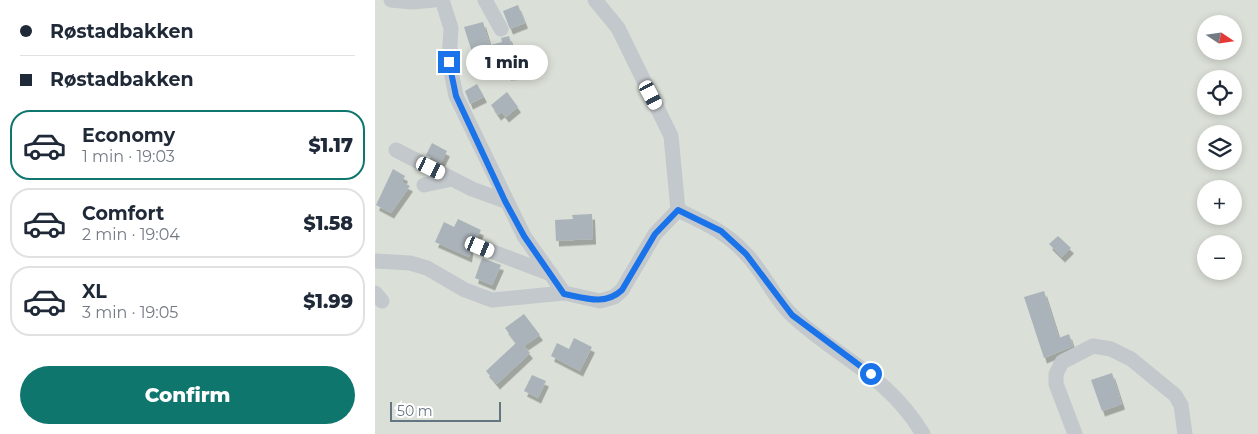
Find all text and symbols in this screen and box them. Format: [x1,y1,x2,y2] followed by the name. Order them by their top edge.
[1197,15,1243,60] north arrow
[1197,15,1242,280] map controls
[50,20,194,43] text: Røstadbakken
[467,44,549,80] callout: 1 min
[438,51,460,73] route end
[485,53,529,72] text: 1 min
[50,68,194,91] text: Røstadbakken
[1197,70,1242,115] button: locate
[637,78,664,112] car
[22,123,67,168] icon: car
[82,124,175,147] text: Economy
[1197,125,1242,170] button: layers
[308,134,353,157] text: $1.17
[82,147,175,166] text: 1 min · 19:03
[414,155,447,181] car
[1197,180,1242,225] button: +
[22,201,67,246] icon: car
[82,202,164,225] text: Comfort
[304,212,353,235] text: $1.58
[82,225,180,244] text: 2 min · 19:04
[463,234,496,260] car
[1197,235,1242,280] button: −
[22,279,67,324] icon: car
[82,280,107,303] text: XL
[303,290,353,313] text: $1.99
[82,303,178,322] text: 3 min · 19:05
[860,363,882,385] route start
[20,366,355,424] button: Confirm
[390,399,501,422] scale bar
[397,402,433,420] text: 50 m

